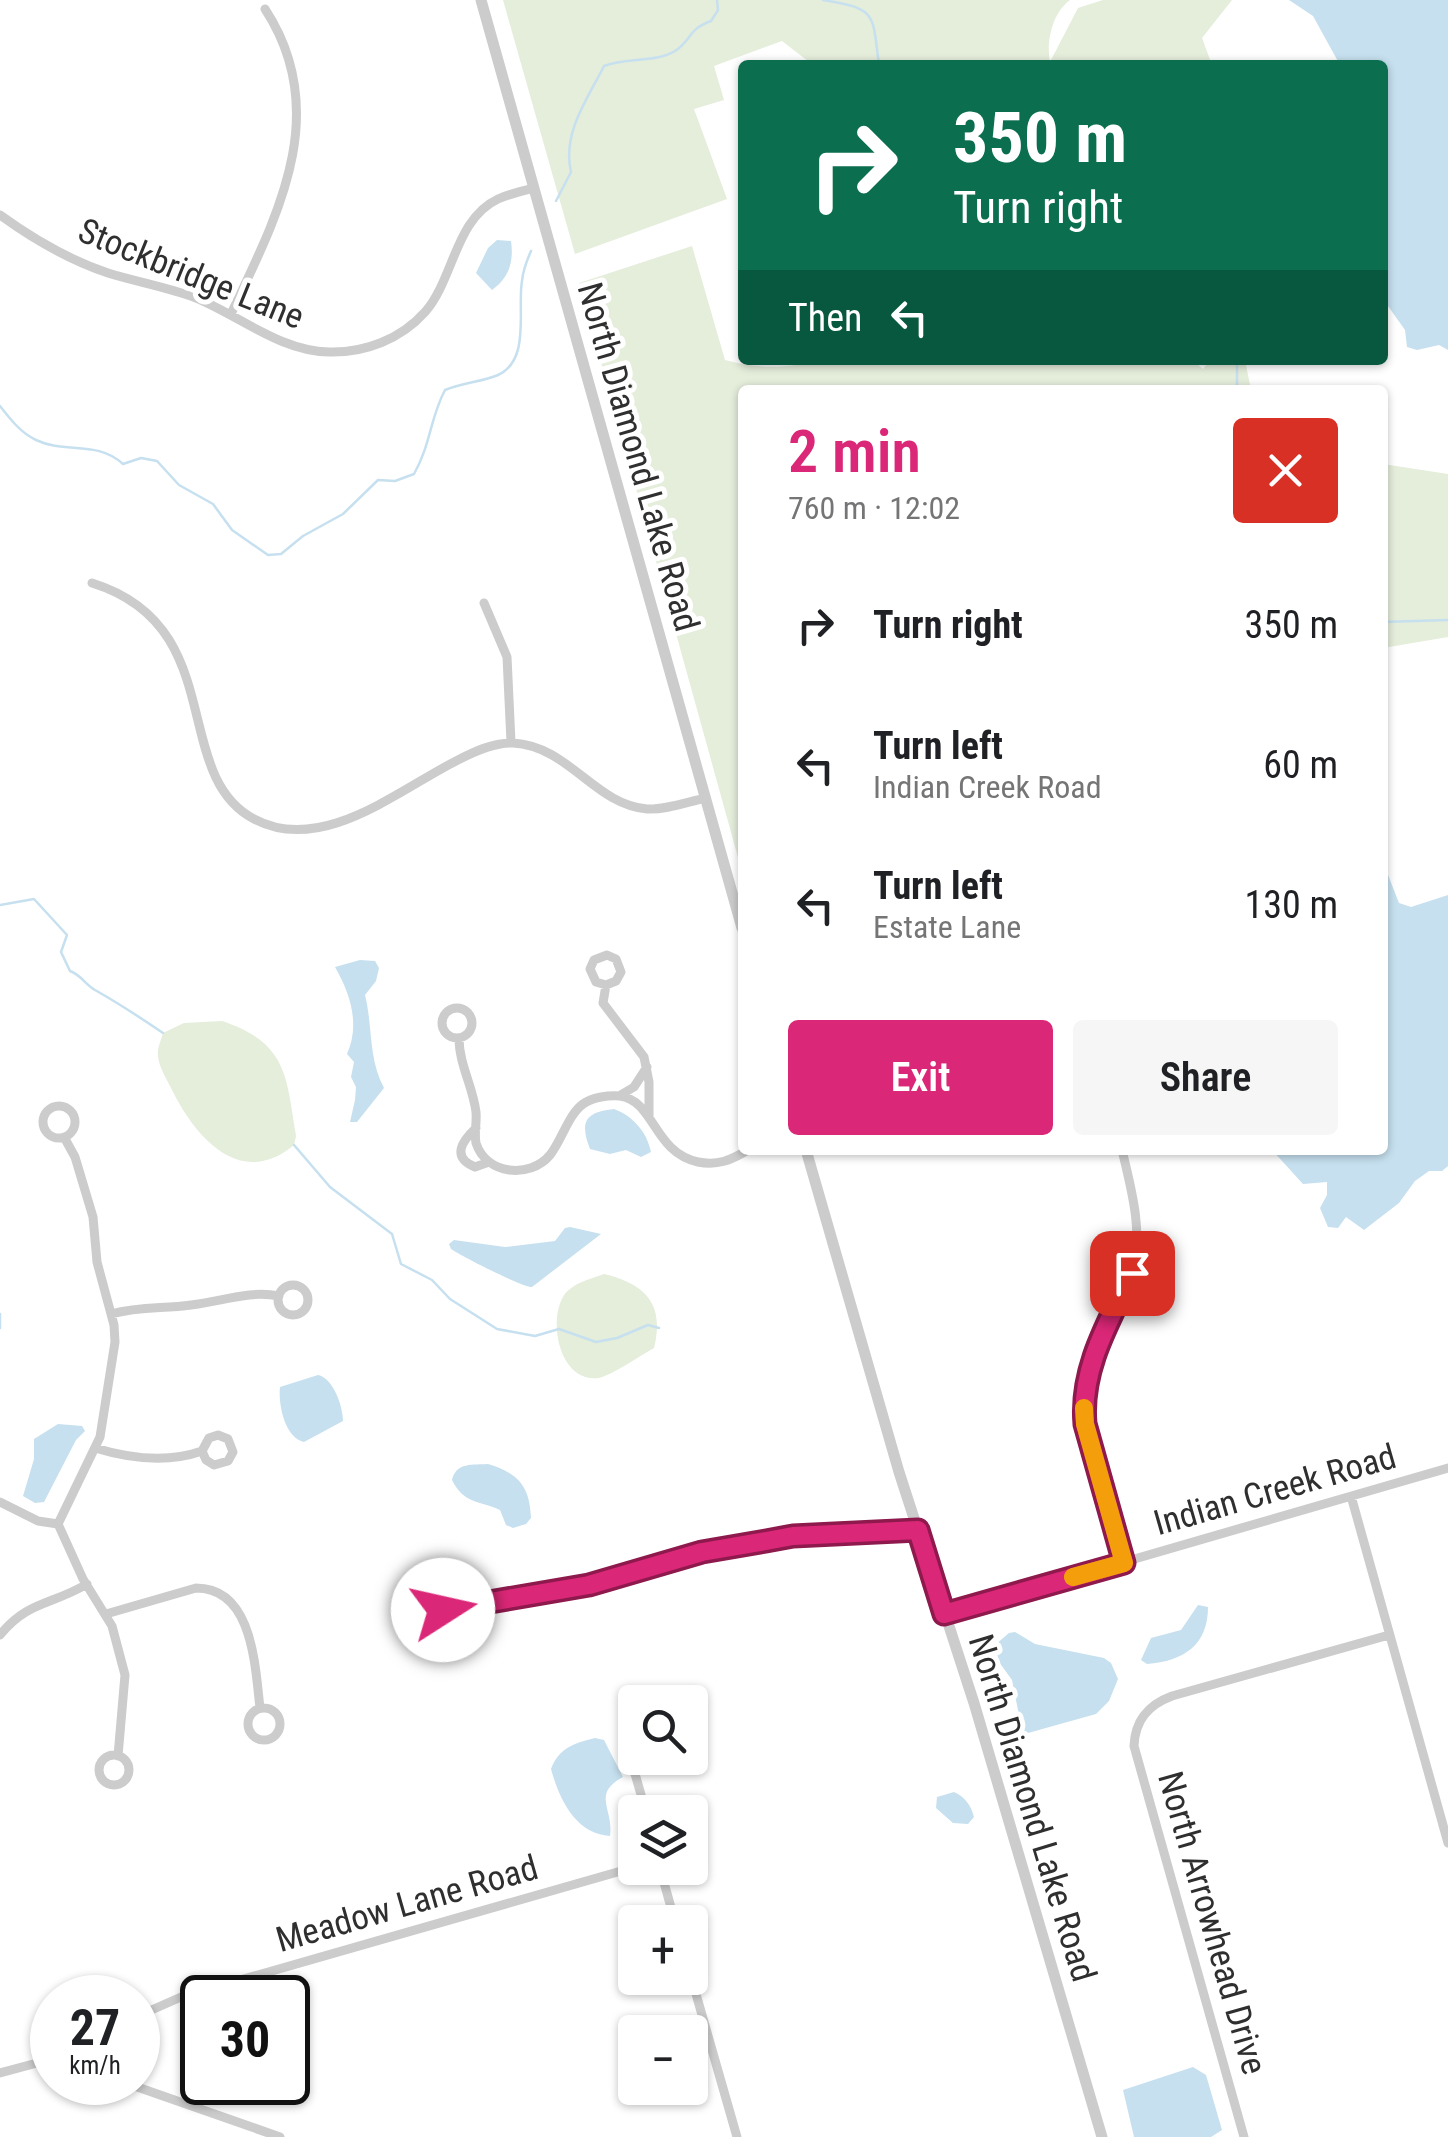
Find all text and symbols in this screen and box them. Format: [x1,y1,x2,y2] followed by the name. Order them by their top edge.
[953,97,1127,179] text: 350 m
[788,100,918,230] icon: right
[953,181,1123,234] text: Turn right
[72,210,310,338] street label: Stockbridge Lane
[569,278,707,636] street label: North Diamond Lake Road
[882,290,937,345] icon: left
[788,296,862,340] text: Then
[788,416,921,487] text: 2 min
[1233,418,1338,523] button: close
[788,489,960,527] text: 760 m · 12:02
[788,598,843,653] icon: right
[873,603,1023,647] text: Turn right
[1244,603,1338,647] text: 350 m
[873,724,1003,768] text: Turn left
[788,738,843,793] icon: left
[1263,743,1338,787] text: 60 m
[873,768,1102,806] text: Indian Creek Road
[873,864,1003,908] text: Turn left
[788,878,843,933] icon: left
[1244,883,1338,927] text: 130 m
[873,908,1021,946] text: Estate Lane
[788,1020,1053,1135] button: Exit
[1073,1020,1338,1135] button: Share
[1090,1231,1175,1316] pin
[1105,1246,1160,1301] icon: arrive
[1149,1436,1401,1544] street label: Indian Creek Road
[391,1558,495,1662] position arrow
[960,1630,1104,1986] street label: North Diamond Lake Road
[618,1685,708,2105] map controls
[618,1685,708,1775] button: search
[1149,1767,1275,2079] street label: North Arrowhead Drive
[618,1795,708,1885] button: layers
[271,1847,543,1961] street label: Meadow Lane Road
[618,1905,708,1995] button: +
[180,1975,310,2105] speed limit sign: 30
[70,1999,120,2057] text: 27
[618,2015,708,2105] button: −
[69,2051,121,2080] text: km/h

